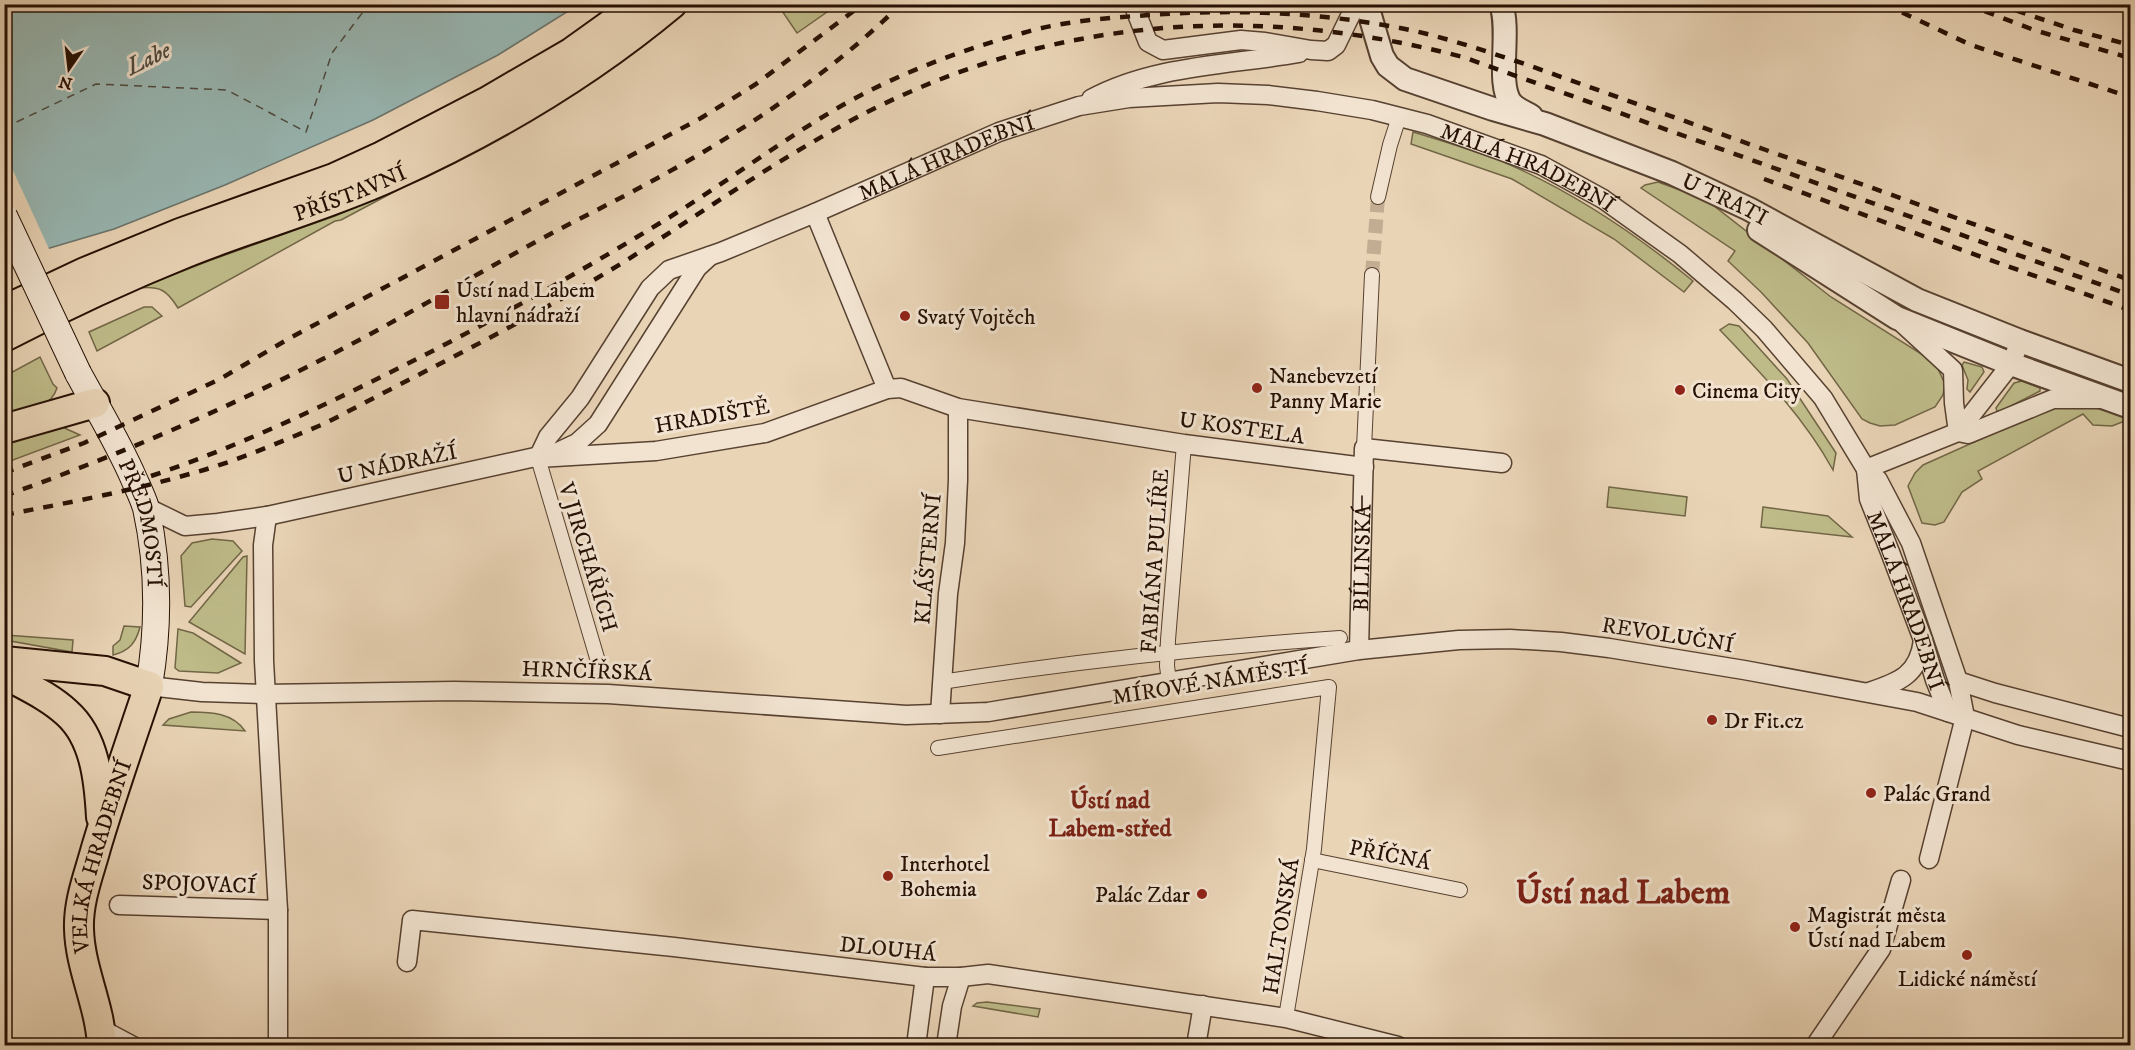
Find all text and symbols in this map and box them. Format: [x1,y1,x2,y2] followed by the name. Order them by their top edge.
[119,35,176,83] water label: Labe
[39,39,99,99] north arrow
[57,71,74,94] text: N
[855,108,1039,207] street label: MALÁ HRADEBNÍ
[1437,118,1622,219] street label: MALÁ HRADEBNÍ
[290,158,412,228] street label: PŘÍSTAVNÍ
[1677,168,1772,232] street label: U TRATI
[456,276,595,329] place label: Ústí nad Labem hlavní nádraží
[433,293,451,311] marker: Ústí nad Labem hlavní nádraží
[917,304,1036,331] place label: Svatý Vojtěch
[898,309,912,323] marker: Svatý Vojtěch
[1269,363,1382,415] place label: Nanebevzetí Panny Marie
[1692,378,1801,405] place label: Cinema City
[1250,381,1264,395] marker: Nanebevzetí Panny Marie
[1673,383,1687,397] marker: Cinema City
[653,392,772,440] street label: HRADIŠTĚ
[1177,406,1307,451] street label: U KOSTELA
[335,437,460,490] street label: U NÁDRAŽÍ
[112,455,169,589] street label: PŘEDMOSTÍ
[1135,468,1175,654] street label: FABIÁNA PULÍŘE
[552,478,624,635] street label: V JIRCHÁŘÍCH
[908,492,948,626] street label: KLÁŠTERNÍ
[1347,503,1378,612] street label: BÍLINSKÁ
[1860,507,1951,695] street label: MALÁ HRADEBNÍ
[1600,611,1737,659] street label: REVOLUČNÍ
[1110,653,1311,711] street label: MÍROVÉ NÁMĚSTÍ
[521,655,654,687] street label: HRNČÍŘSKÁ
[1724,708,1804,735] place label: Dr Fit.cz
[1705,713,1719,727] marker: Dr Fit.cz
[67,755,139,956] street label: VELKÁ HRADEBNÍ
[1883,781,1991,808] place label: Palác Grand
[1049,785,1173,844] district label: Ústí nad Labem-střed
[1864,786,1878,800] marker: Palác Grand
[1347,833,1434,877] street label: PŘÍČNÁ
[900,851,990,903] place label: Interhotel Bohemia
[1256,855,1306,996] street label: HALTONSKÁ
[141,868,257,900] street label: SPOJOVACÍ
[881,869,895,883] marker: Interhotel Bohemia
[1516,871,1731,914] district label: Ústí nad Labem
[1095,882,1191,909] place label: Palác Zdar
[1195,887,1209,901] marker: Palác Zdar
[1807,902,1946,954] place label: Magistrát města Ústí nad Labem
[1788,920,1802,934] marker: Magistrát města Ústí nad Labem
[838,930,939,968] street label: DLOUHÁ
[1960,948,1974,962] marker: Lidické náměstí
[1898,966,2038,993] place label: Lidické náměstí

